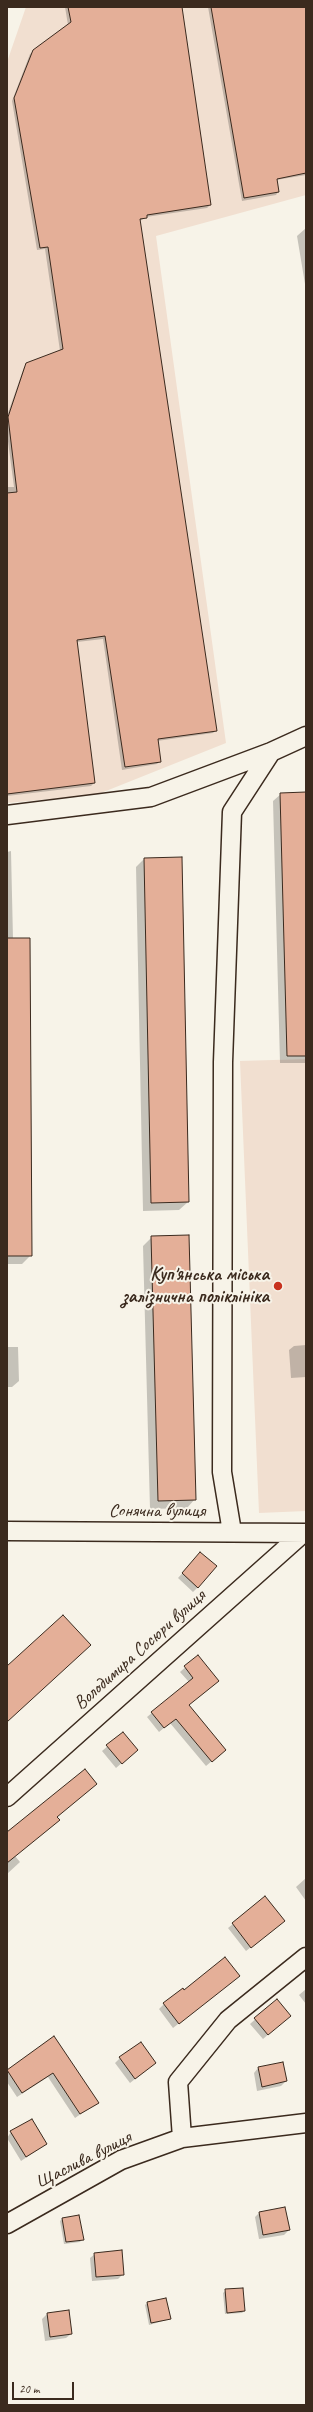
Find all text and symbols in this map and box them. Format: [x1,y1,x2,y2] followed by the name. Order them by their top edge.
[122,1264,269,1308] place label: Куп'янська міська залізнична поліклініка
[272,1280,284,1292] marker: Куп'янська міська залізнична поліклініка
[109,1500,205,1522] street label: Сонячна вулиця
[69,1585,211,1715] street label: Володимира Сосюри вулиця
[33,2126,135,2194] street label: Щаслива вулиця
[14,2374,76,2400] scale bar
[19,2381,39,2397] text: 20 m

